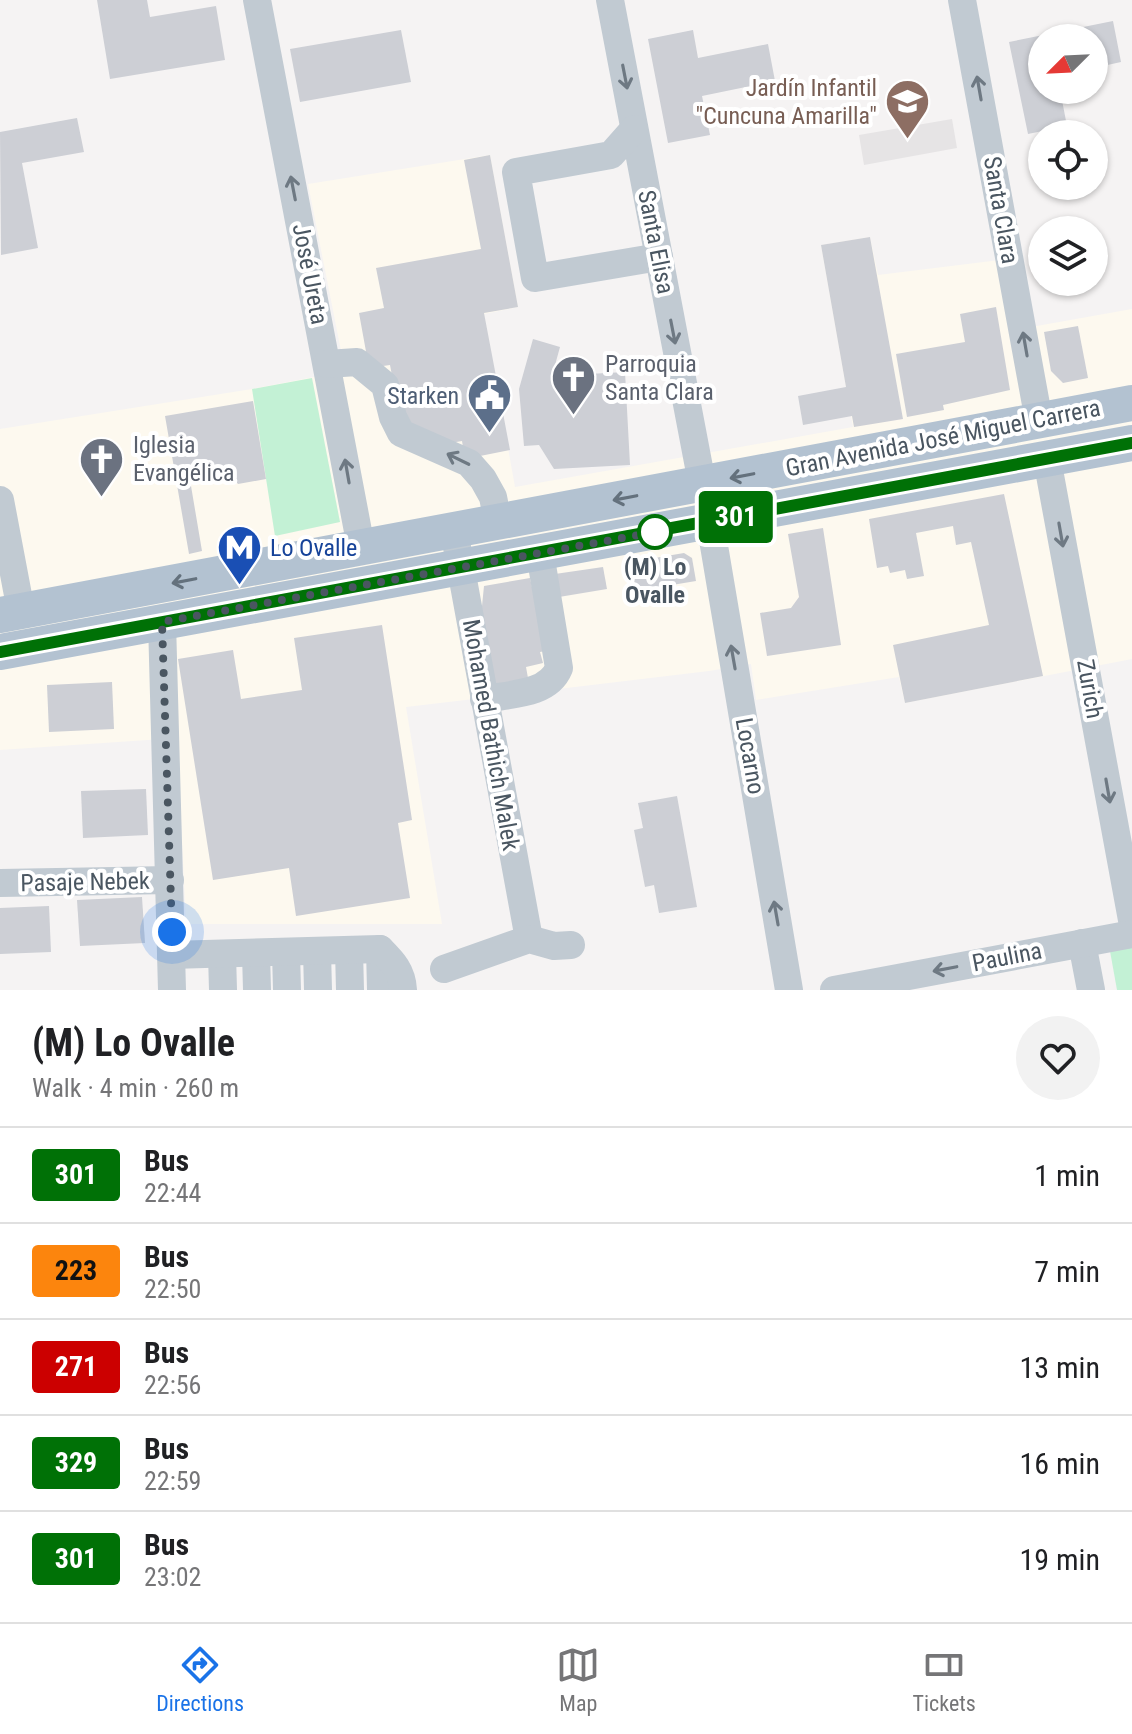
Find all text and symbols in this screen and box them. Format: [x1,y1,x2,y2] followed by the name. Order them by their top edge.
[1028,24,1108,104] north arrow
[1028,24,1108,296] map controls
[618,63,633,89] one-way arrow
[696,74,877,130] place label: Jardín Infantil "Cuncuna Amarilla"
[970,76,985,101] one-way arrow
[884,78,932,141] school or university icon: Jardín Infantil "Cuncuna Amarilla"
[1028,120,1108,200] button: locate
[978,154,1024,266] street label: Santa Clara
[285,175,300,201] one-way arrow
[632,188,680,296] street label: Santa Elisa
[1028,216,1108,296] button: layers
[287,221,333,327] street label: José Ureta
[666,319,681,344] one-way arrow
[1017,332,1032,357] one-way arrow
[605,350,714,406] place label: Parroquia Santa Clara
[550,354,598,417] church icon: Parroquia Santa Clara
[466,372,514,435] public building icon: Starken
[387,382,459,410] place label: Starken
[783,394,1103,482] street label: Gran Avenida José Miguel Carrera
[133,431,235,487] place label: Iglesia Evangélica
[78,435,126,498] church icon: Iglesia Evangélica
[447,451,471,466] one-way arrow
[338,459,353,484] one-way arrow
[730,469,756,484] one-way arrow
[613,491,639,506] one-way arrow
[690,491,782,543] line badge: 301
[715,500,757,533] text: 301
[638,515,672,549] marker: (M) Lo Ovalle
[1055,522,1070,547] one-way arrow
[215,524,263,587] metro station icon: Lo Ovalle
[270,534,357,562] place label: Lo Ovalle
[624,553,686,609] place label: (M) Lo Ovalle
[172,574,197,589] one-way arrow
[457,617,525,853] street label: Mohamed Bathich Malek
[725,644,740,670] one-way arrow
[1071,657,1109,721] street label: Zurich
[730,716,770,796] street label: Locarno
[1102,778,1117,803] one-way arrow
[20,867,150,897] street label: Pasaje Nebek
[768,901,783,926] one-way arrow
[152,912,192,952] your location
[970,937,1044,977] street label: Paulina
[933,962,959,977] one-way arrow
[1016,1016,1100,1100] button: heart
[32,1021,235,1065] text: (M) Lo Ovalle
[32,1073,239,1103] text: Walk · 4 min · 260 m
[144,1143,189,1178] text: Bus
[55,1158,97,1191] text: 301
[1034,1158,1100,1193] text: 1 min
[144,1178,201,1208] text: 22:44
[144,1239,189,1274] text: Bus
[55,1254,97,1287] text: 223
[1034,1254,1100,1289] text: 7 min
[144,1274,201,1304] text: 22:50
[144,1335,189,1370] text: Bus
[55,1350,97,1383] text: 271
[1019,1350,1100,1385] text: 13 min
[144,1370,201,1400] text: 22:56
[144,1431,189,1466] text: Bus
[55,1446,97,1479] text: 329
[1019,1446,1100,1481] text: 16 min
[144,1466,201,1496] text: 22:59
[144,1527,189,1562] text: Bus
[55,1542,97,1575] text: 301
[1019,1542,1100,1577] text: 19 min
[144,1562,201,1592] text: 23:02
[156,1643,244,1716] tab: Directions
[556,1643,600,1716] tab: Map
[913,1643,976,1716] tab: Tickets

